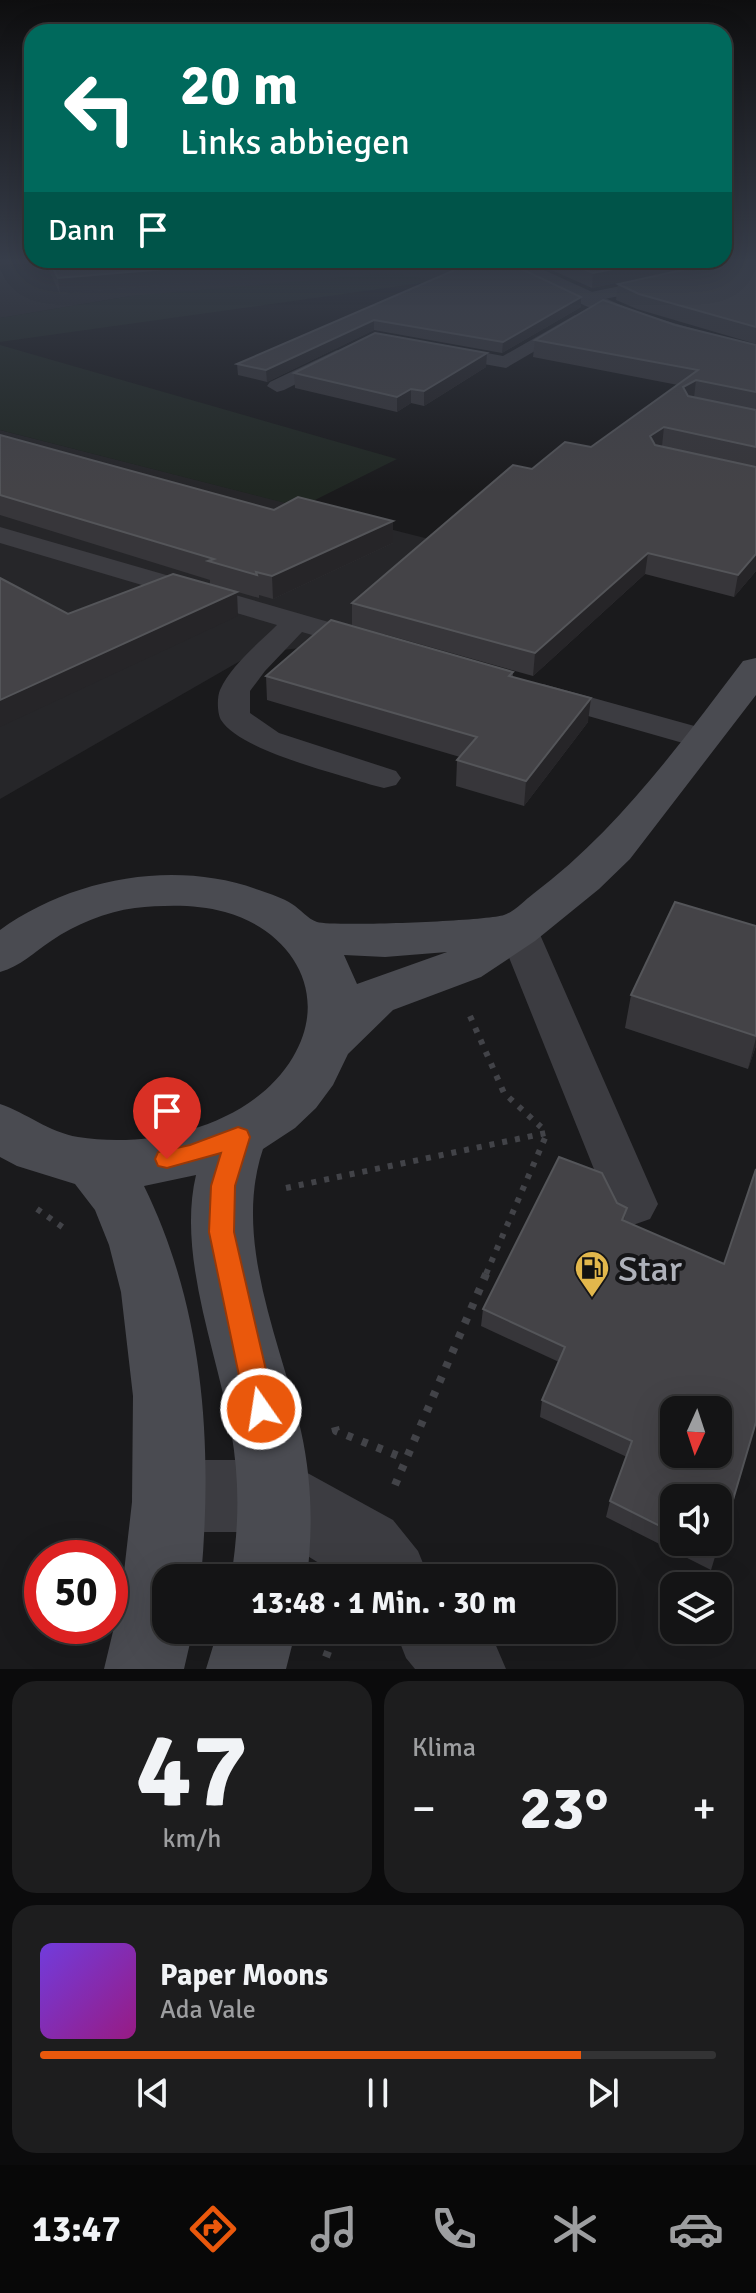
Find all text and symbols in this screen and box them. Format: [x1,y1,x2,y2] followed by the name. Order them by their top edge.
[180,51,298,120] text: 20 m
[48,56,152,160] icon: left
[180,120,410,165] text: Links abbiegen
[131,208,175,252] icon: arrive
[48,212,115,249] text: Dann
[133,1077,201,1159] pin
[145,1089,189,1133] icon: arrive
[618,1247,683,1292] place label: Star
[573,1249,611,1299] fuel station icon: Star
[219,1367,303,1451] position arrow
[660,1396,732,1468] north arrow
[660,1396,732,1644] map controls
[660,1484,732,1556] button: sound
[24,1540,128,1644] speed limit sign: 50
[660,1572,732,1644] button: layers
[252,1585,516,1622] text: 13:48 · 1 Min. · 30 m
[136,1707,248,1835] text: 47
[412,1732,476,1764] text: Klima
[520,1772,608,1846] text: 23°
[412,1782,436,1836] text: −
[692,1782,716,1836] text: +
[163,1823,221,1855] text: km/h
[160,1957,328,1994] text: Paper Moons
[160,1994,256,2026] text: Ada Vale
[131,2071,175,2115] icon: previous
[356,2071,400,2115] icon: pause
[581,2071,625,2115] icon: next
[185,2201,241,2257] icon: directions
[306,2201,362,2257] icon: music
[426,2201,482,2257] icon: phone
[547,2201,603,2257] icon: climate
[668,2201,724,2257] icon: car
[32,2207,121,2252] text: 13:47

